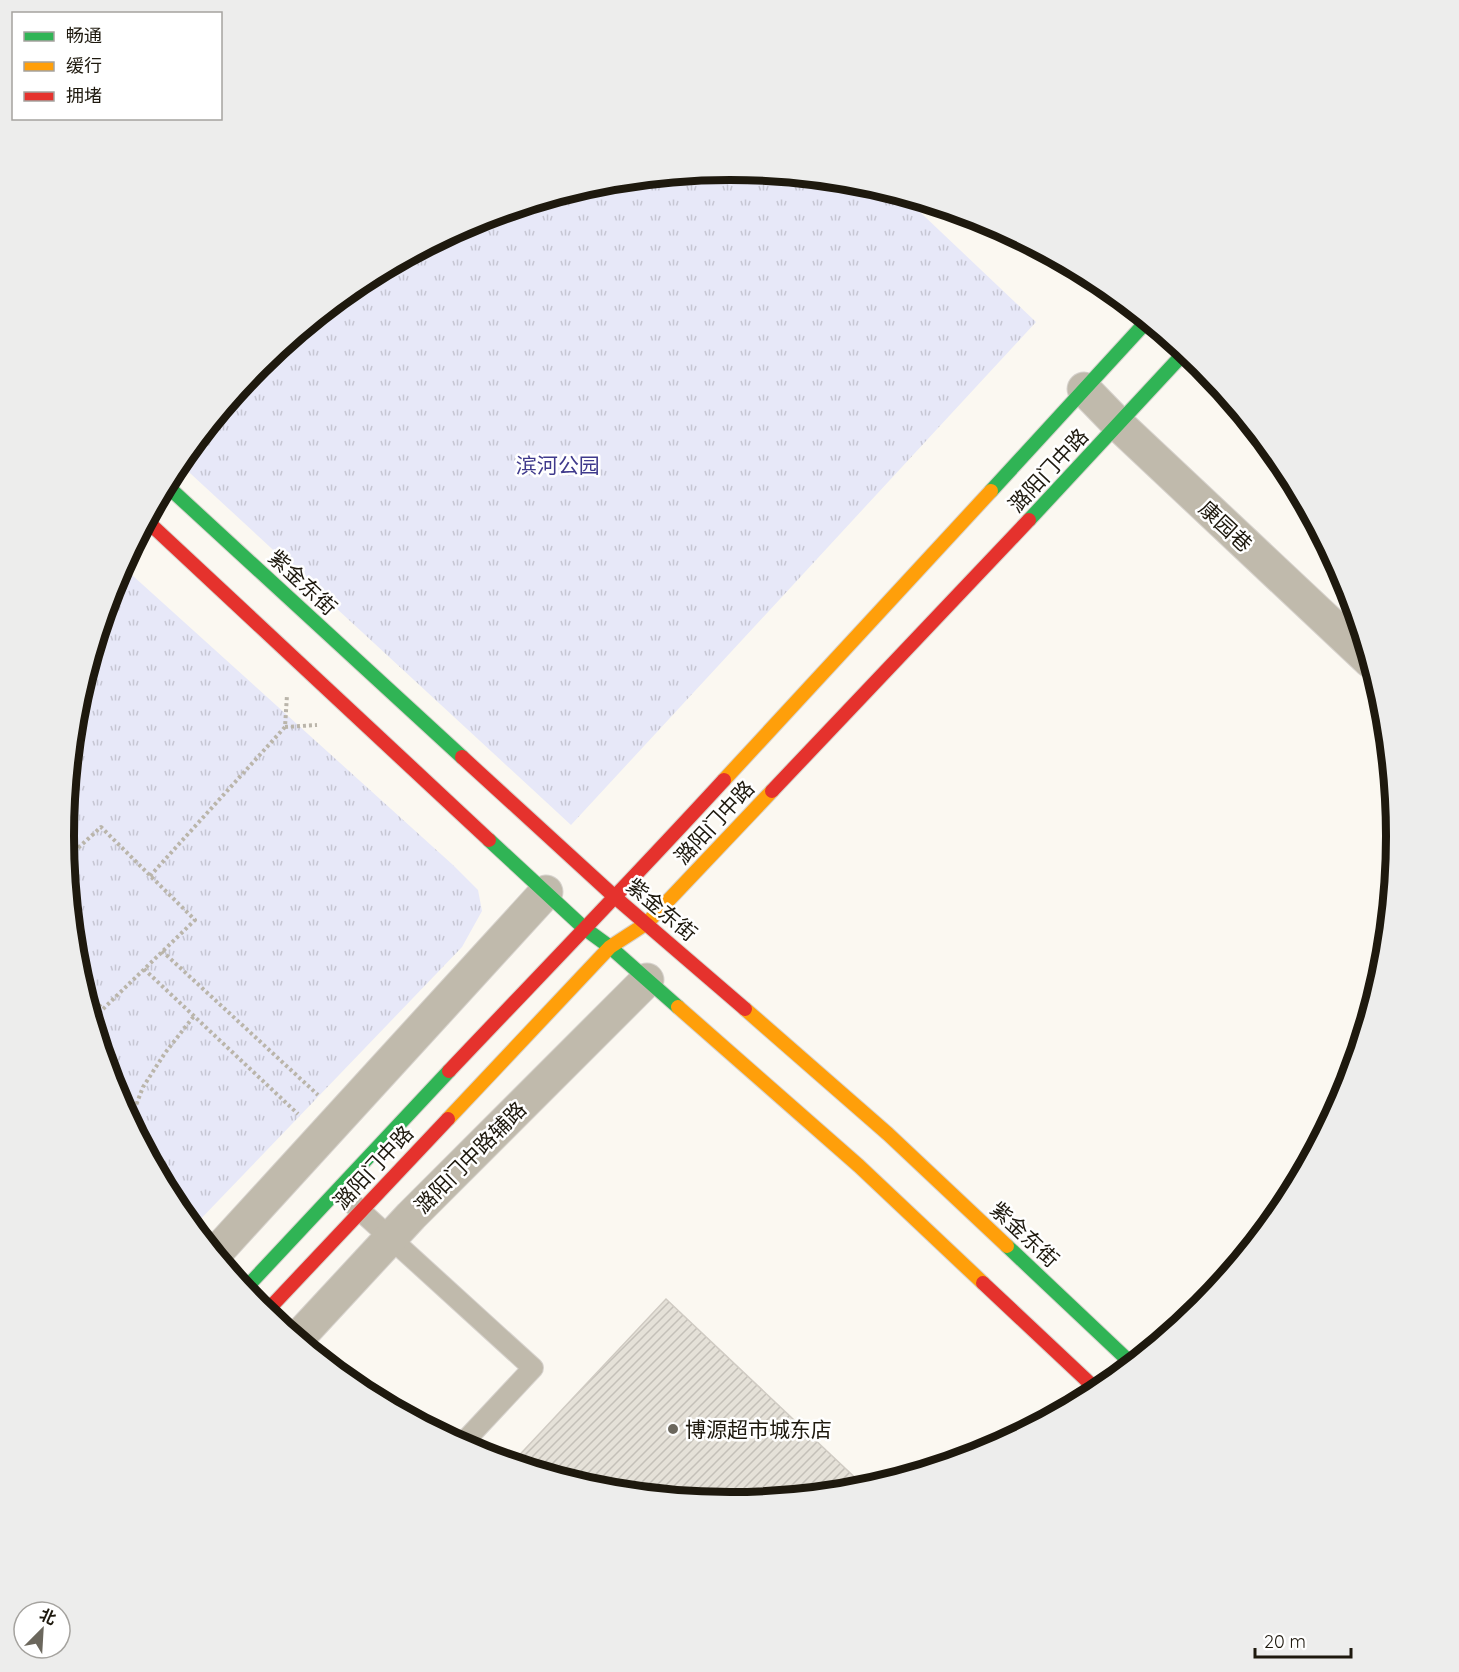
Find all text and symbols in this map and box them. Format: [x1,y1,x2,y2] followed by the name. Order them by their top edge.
[12,12,222,120] legend
[66,24,102,47] text: 畅通
[66,54,102,77] text: 缓行
[66,84,102,107] text: 拥堵
[1003,423,1093,517] street label: 潞阳门中路
[516,452,600,478] park label: 滨河公园
[1194,495,1258,557] street label: 康园巷
[263,544,343,620] street label: 紫金东街
[669,775,759,869] street label: 潞阳门中路
[621,872,703,946] street label: 紫金东街
[409,1096,531,1218] street label: 潞阳门中路辅路
[328,1120,418,1214] street label: 潞阳门中路
[985,1196,1065,1272] street label: 紫金东街
[685,1416,832,1442] place label: 博源超市城东店
[666,1422,680,1436] marker: 博源超市城东店
[12,1600,72,1660] north arrow
[37,1604,59,1629] text: 北
[1255,1621,1351,1659] scale bar
[1264,1630,1306,1653] text: 20 m

